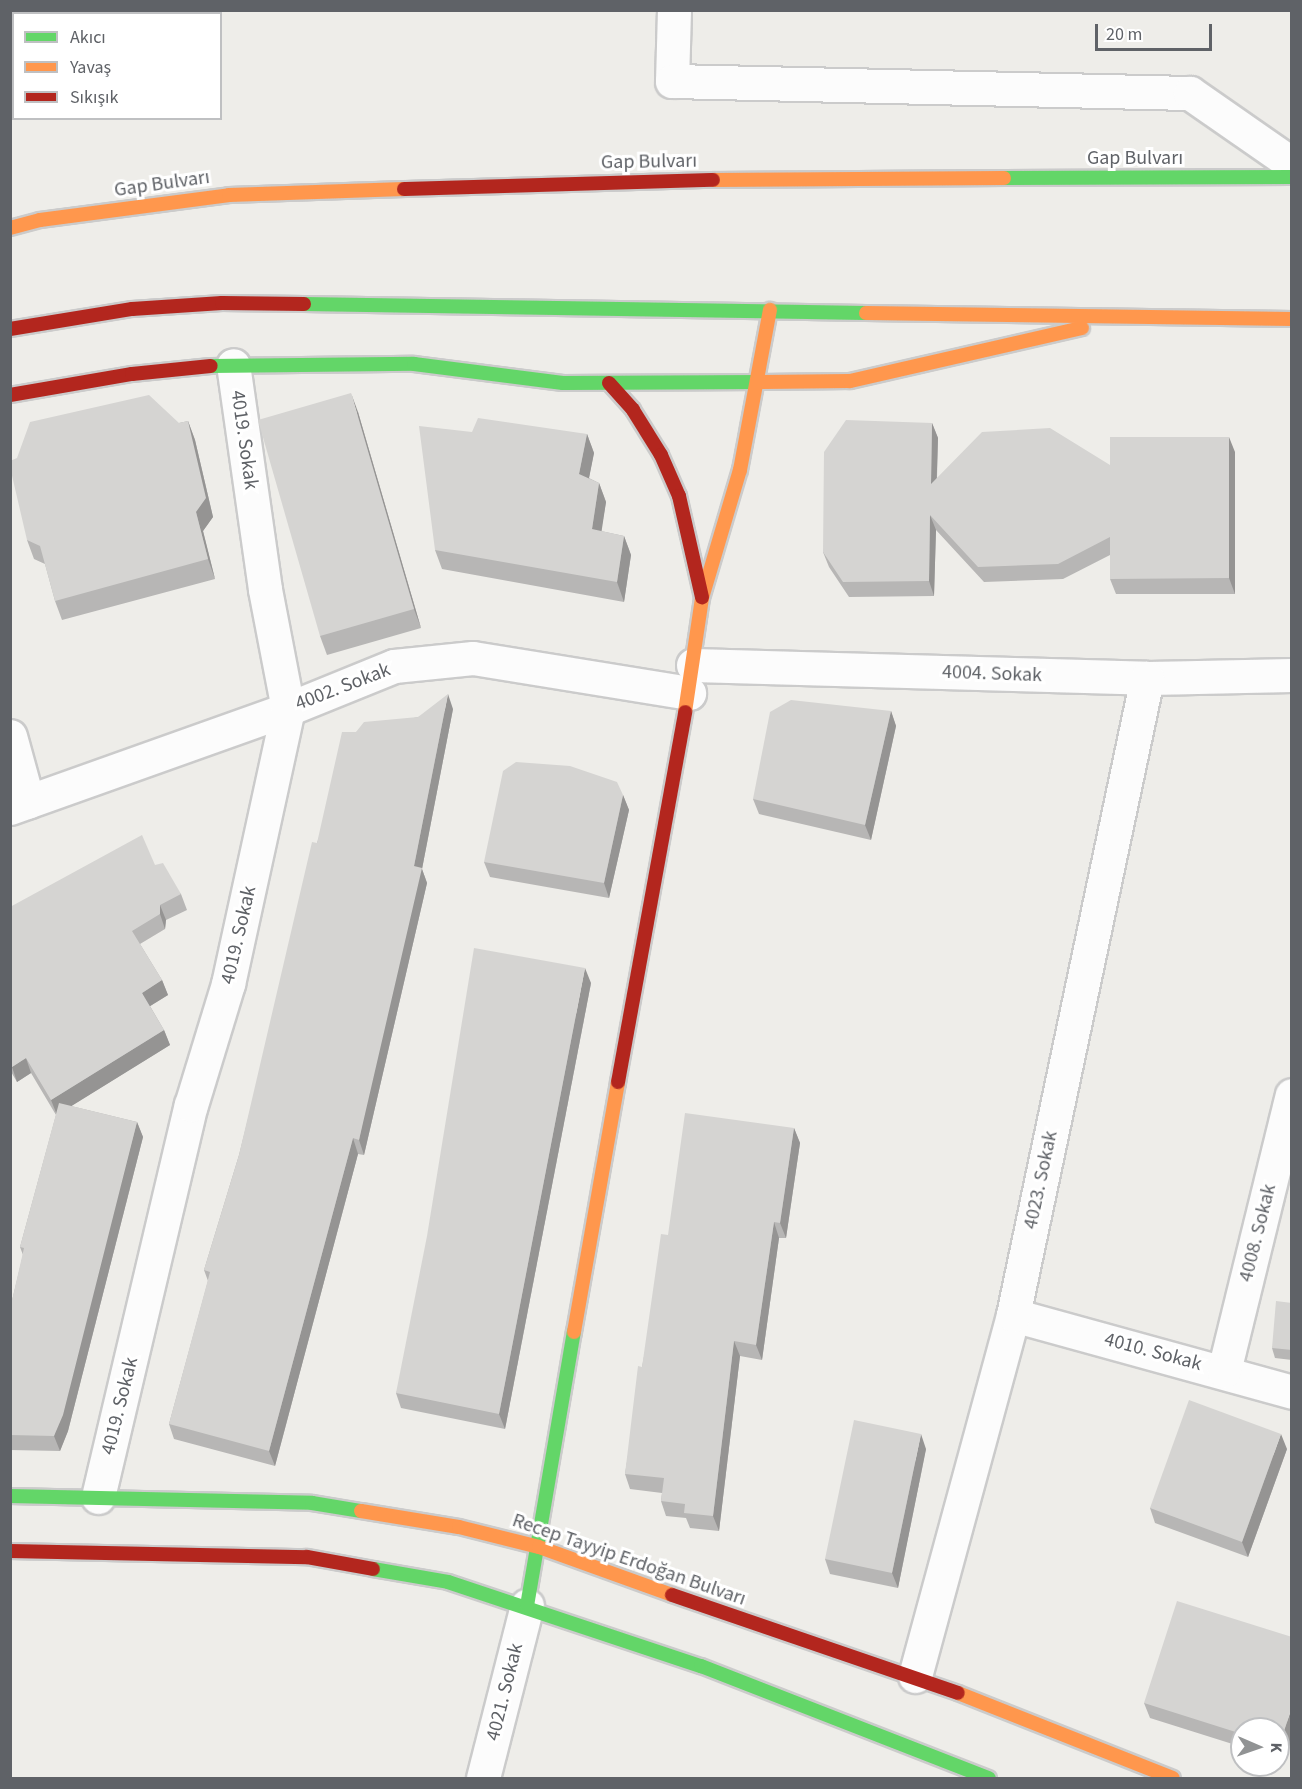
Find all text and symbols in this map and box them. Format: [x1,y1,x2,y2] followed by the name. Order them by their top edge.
[12,12,222,120] legend
[1098,12,1215,50] scale bar
[1106,22,1142,47] text: 20 m
[70,25,106,50] text: Akıcı
[70,55,111,80] text: Yavaş
[70,85,118,110] text: Sıkışık
[1087,146,1183,170] street label: Gap Bulvarı
[601,149,697,175] street label: Gap Bulvarı
[113,165,211,203] street label: Gap Bulvarı
[225,389,263,491] street label: 4019. Sokak
[292,658,394,716] street label: 4002. Sokak
[942,660,1042,688] street label: 4004. Sokak
[216,884,262,986] street label: 4019. Sokak
[1019,1129,1063,1231] street label: 4023. Sokak
[1234,1182,1282,1284] street label: 4008. Sokak
[1102,1327,1204,1377] street label: 4010. Sokak
[96,1355,144,1457] street label: 4019. Sokak
[509,1509,749,1611] street label: Recep Tayyip Erdoğan Bulvarı
[481,1641,529,1743] street label: 4021. Sokak
[1230,1717,1290,1777] north arrow
[1265,1742,1287,1753] text: K

